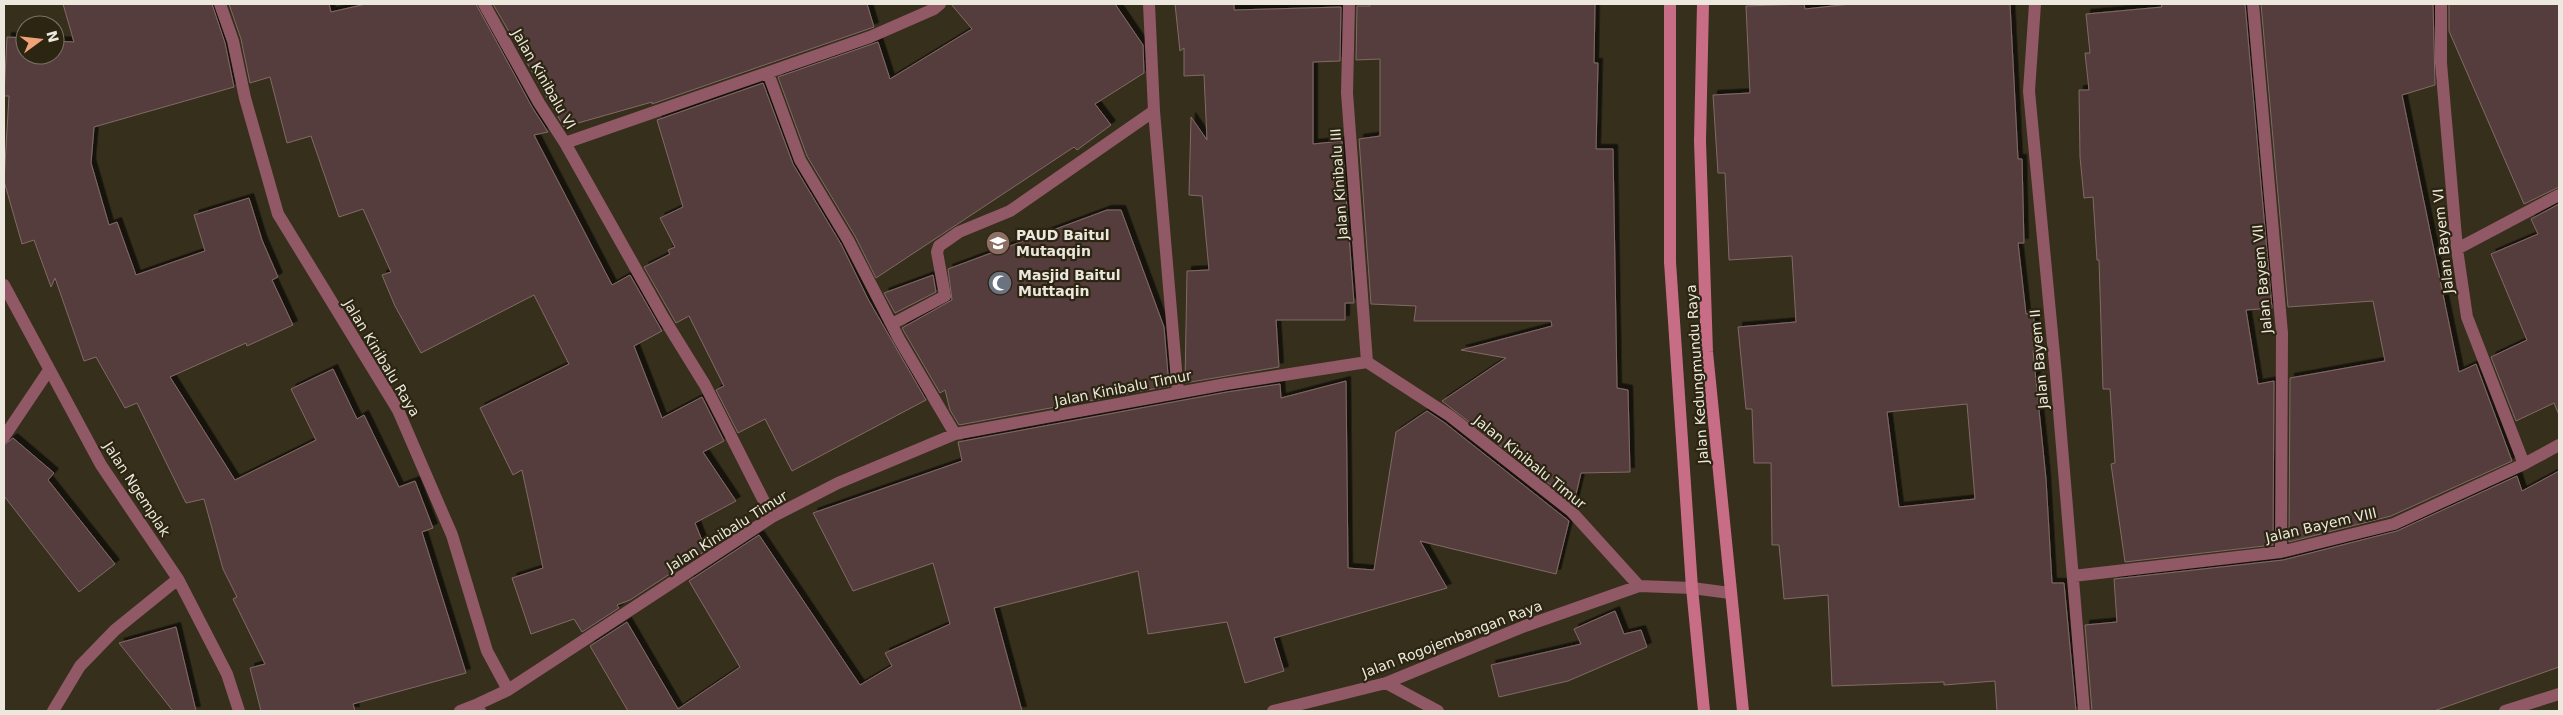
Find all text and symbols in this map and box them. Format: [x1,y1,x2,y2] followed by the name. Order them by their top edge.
[15,15,65,65] north arrow
[508,25,579,132] street label: Jalan Kinibalu VI
[43,29,62,44] text: N
[1327,128,1351,241] street label: Jalan Kinibalu III
[2430,188,2457,295] street label: Jalan Bayem VI
[2249,224,2275,335] street label: Jalan Bayem VII
[1016,227,1110,259] place label: PAUD Baitul Mutaqqin
[985,230,1011,256] school or university icon: PAUD Baitul Mutaqqin
[1018,267,1121,299] place label: Masjid Baitul Muttaqin
[987,270,1013,296] mosque icon: Masjid Baitul Muttaqin
[1683,284,1711,465] street label: Jalan Kedungmundu Raya
[340,296,423,419] street label: Jalan Kinibalu Raya
[2027,309,2051,410] street label: Jalan Bayem II
[1052,367,1193,409] street label: Jalan Kinibalu Timur
[1470,411,1589,512] street label: Jalan Kinibalu Timur
[100,438,174,540] street label: Jalan Ngemplak
[663,487,791,575] street label: Jalan Kinibalu Timur
[2263,504,2378,546] street label: Jalan Bayem VIII
[1359,597,1544,681] street label: Jalan Rogojembangan Raya

